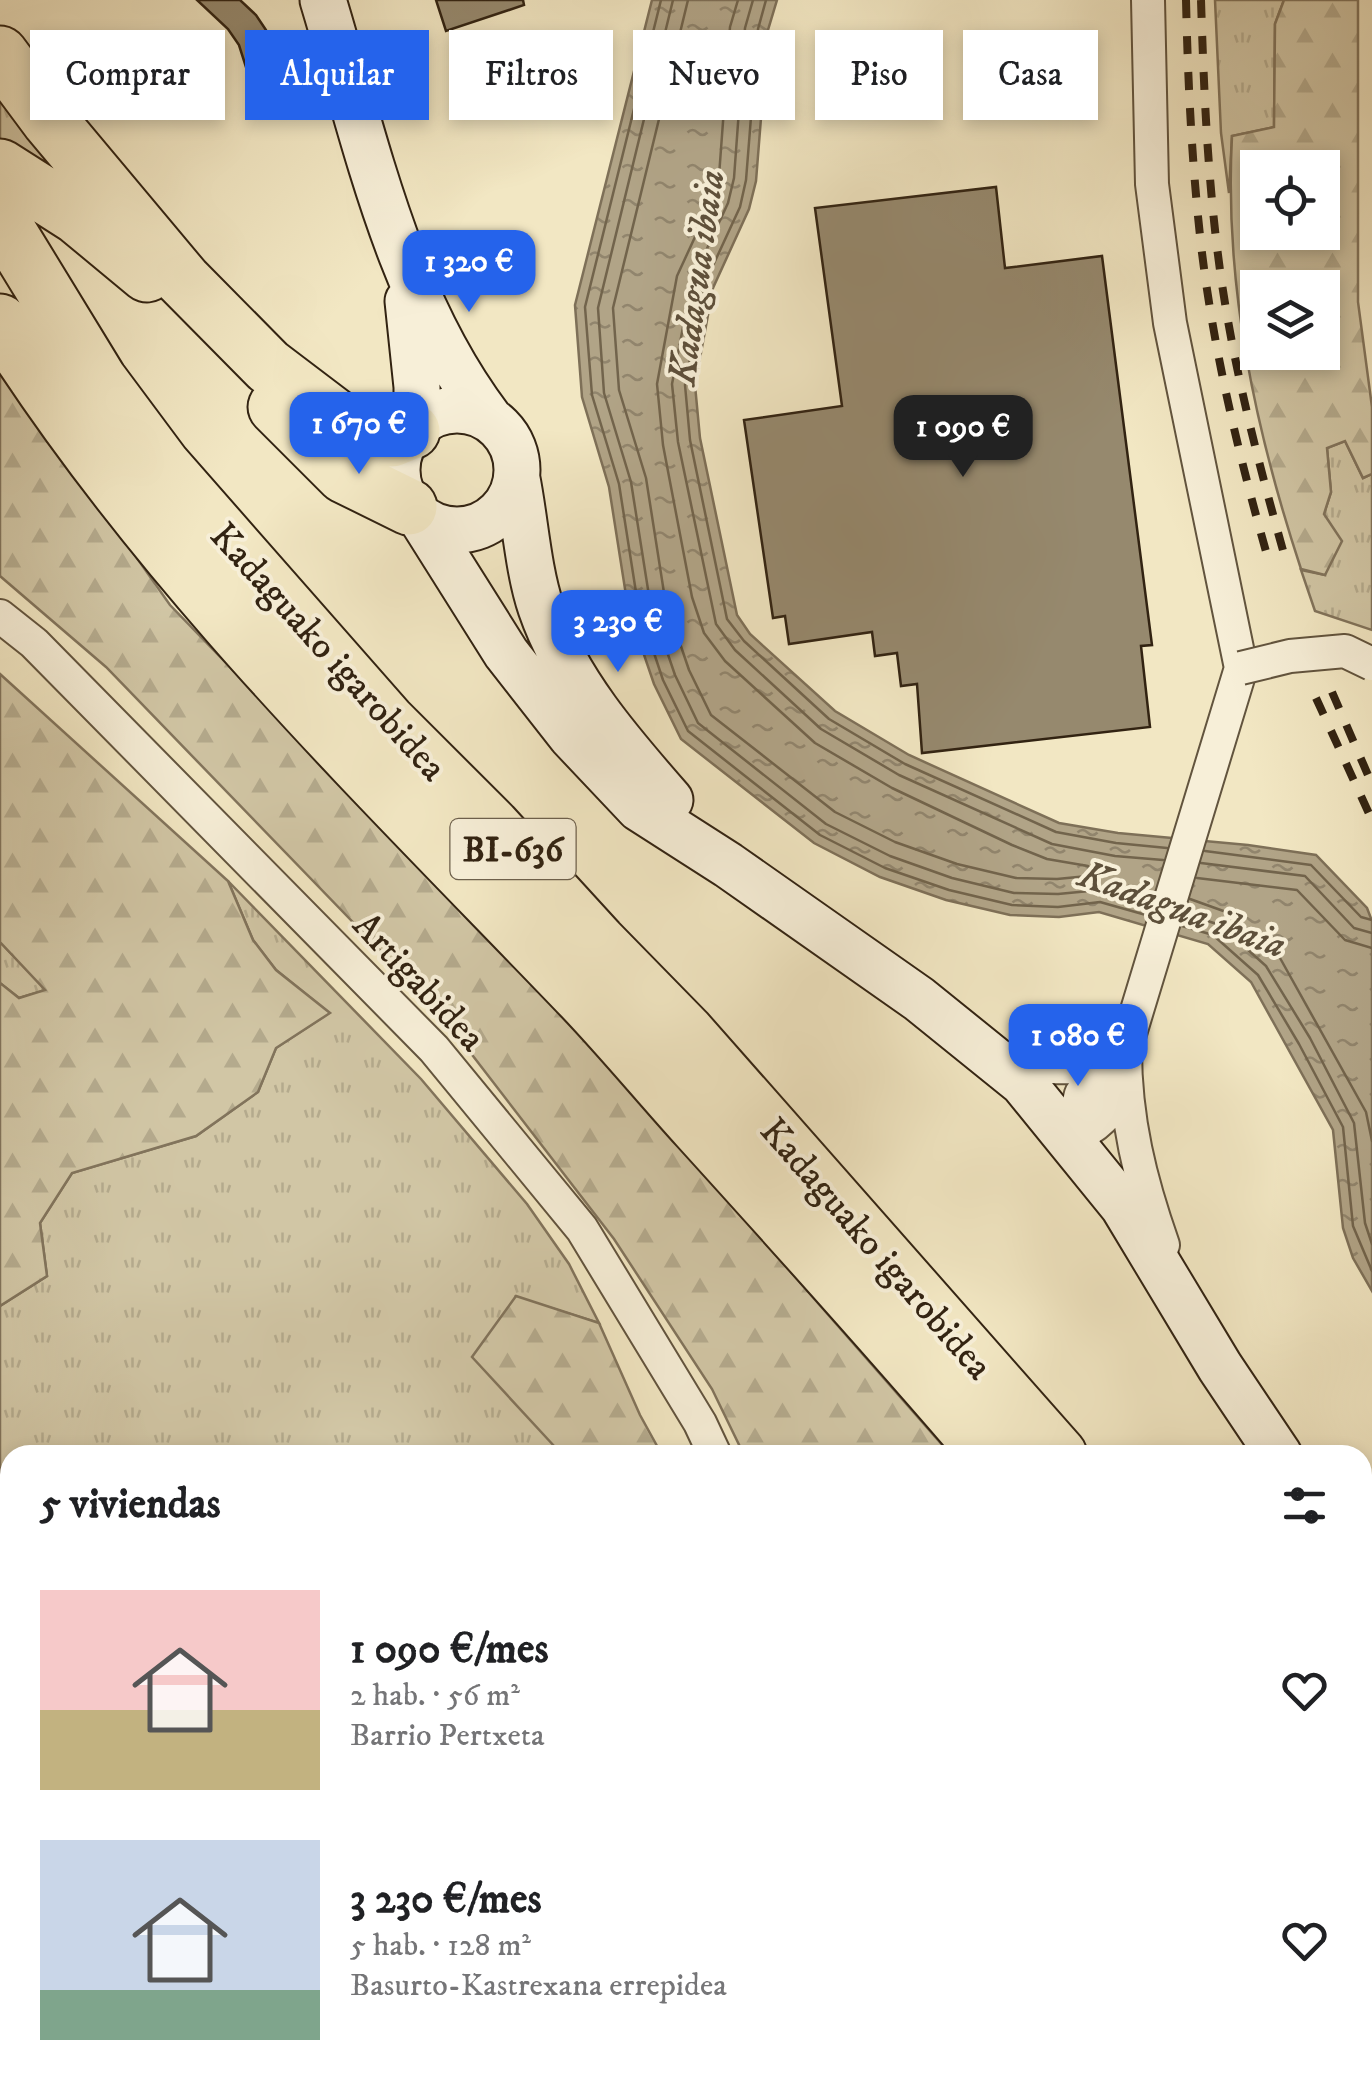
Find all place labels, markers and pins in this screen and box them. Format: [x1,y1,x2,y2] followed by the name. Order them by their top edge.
[377,230,561,315] pin: 1 320 €
[267,392,451,477] pin: 1 670 €
[871,395,1055,480] pin: 1 090 €
[526,590,710,675] pin: 3 230 €
[986,1004,1170,1089] pin: 1 080 €

